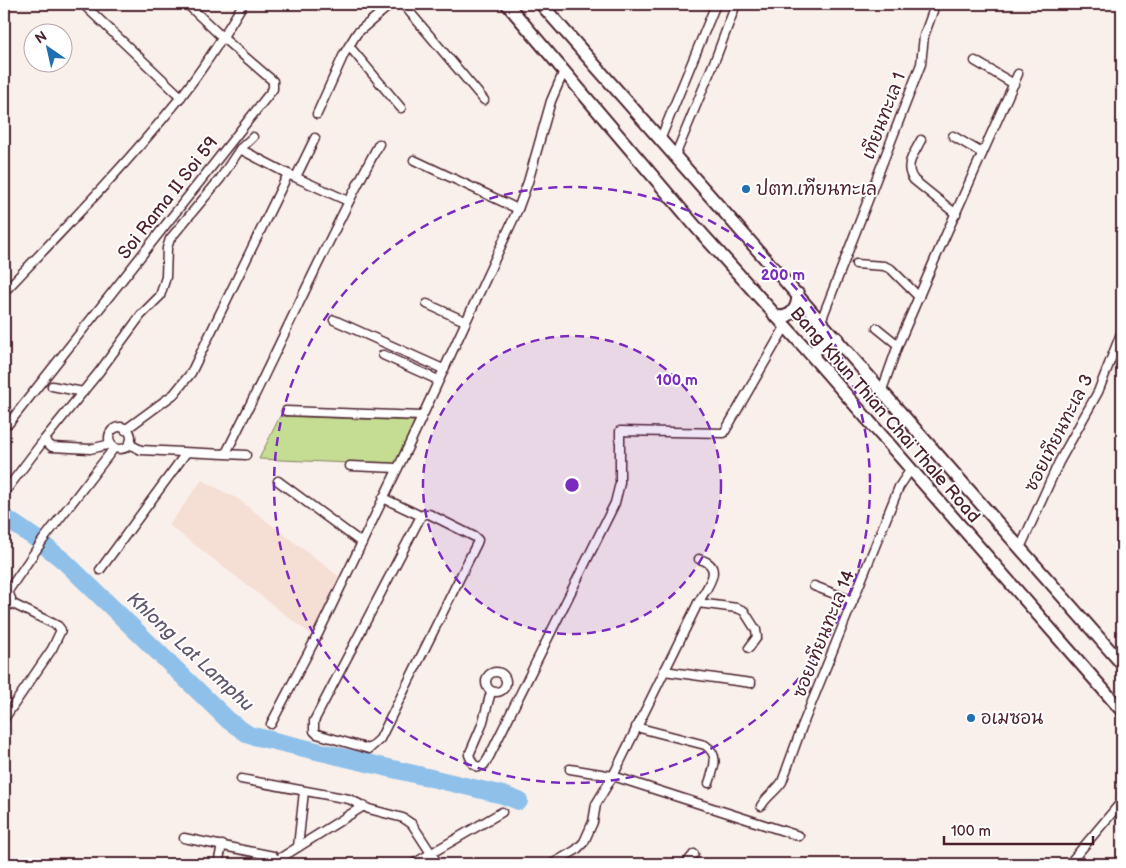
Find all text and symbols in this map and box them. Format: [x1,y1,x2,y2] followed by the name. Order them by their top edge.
[22,22,72,72] north arrow
[32,28,50,48] text: N
[856,69,910,162] street label: เทียนทะเล 1
[114,133,222,263] street label: Soi Rama II Soi 59
[756,177,877,200] place label: ปตท.เทียนทะเล
[740,183,752,195] marker: ปตท.เทียนทะเล
[761,266,805,285] text: 200 m
[786,303,984,527] street label: Bang Khun Thian Chai Thale Road
[1019,370,1098,495] street label: ซอยเทียนทะเล 3
[656,371,698,390] text: 100 m
[563,476,581,494] centre of rings
[787,566,859,701] street label: ซอยเทียนทะเล 14
[122,587,258,717] water label: Khlong Lat Lamphu
[981,708,1043,729] place label: อเมซอน
[965,712,977,724] marker: อเมซอน
[944,813,1092,845] scale bar
[951,822,991,841] text: 100 m

